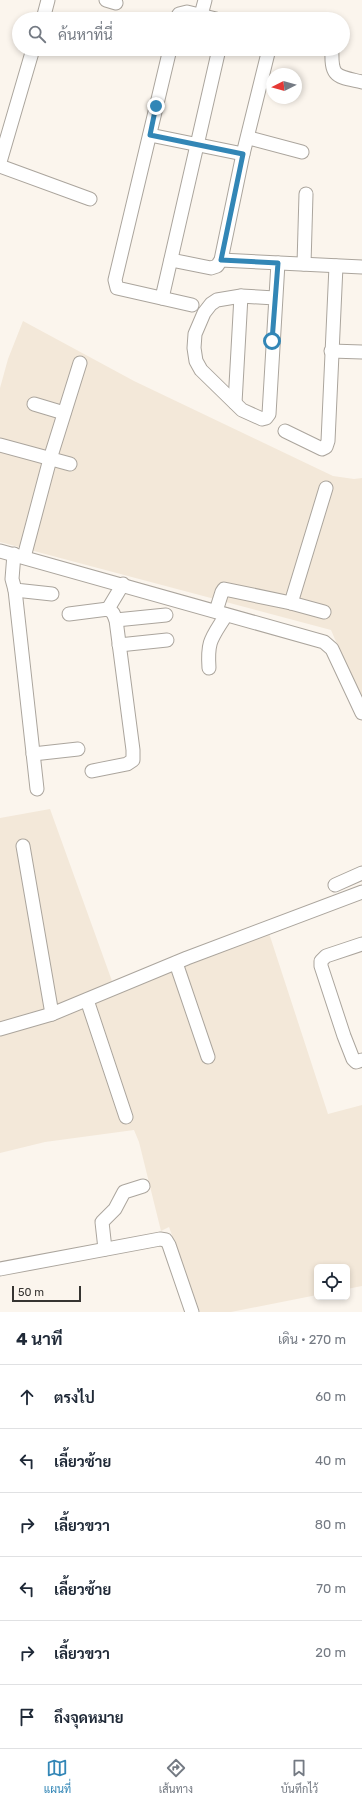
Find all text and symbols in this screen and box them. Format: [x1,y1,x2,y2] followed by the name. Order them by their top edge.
[12,12,350,56] search box
[26,23,48,45] icon: search
[58,26,113,44] text: ค้นหาที่นี่
[266,68,302,104] north arrow
[147,97,165,115] route end
[263,332,281,350] route start
[314,1264,350,1300] map controls
[314,1264,350,1300] button: locate
[12,1284,81,1303] scale bar
[18,1286,44,1299] text: 50 m
[16,1329,62,1349] text: 4 นาที
[278,1332,346,1347] text: เดิน · 270 m
[16,1386,38,1408] icon: ahead
[54,1389,95,1407] text: ตรงไป
[315,1389,346,1404] text: 60 m
[16,1450,38,1472] icon: left
[54,1453,111,1471] text: เลี้ยวซ้าย
[315,1453,346,1468] text: 40 m
[16,1514,38,1536] icon: right
[54,1517,110,1535] text: เลี้ยวขวา
[315,1517,346,1532] text: 80 m
[16,1578,38,1600] icon: left
[54,1581,111,1599] text: เลี้ยวซ้าย
[316,1581,346,1596] text: 70 m
[16,1642,38,1664] icon: right
[54,1645,110,1663] text: เลี้ยวขวา
[315,1645,346,1660] text: 20 m
[16,1706,38,1728] icon: arrive
[54,1709,124,1727] text: ถึงจุดหมาย
[44,1757,71,1796] tab: แผนที่
[159,1757,193,1796] tab: เส้นทาง
[281,1757,318,1796] tab: บันทึกไว้

